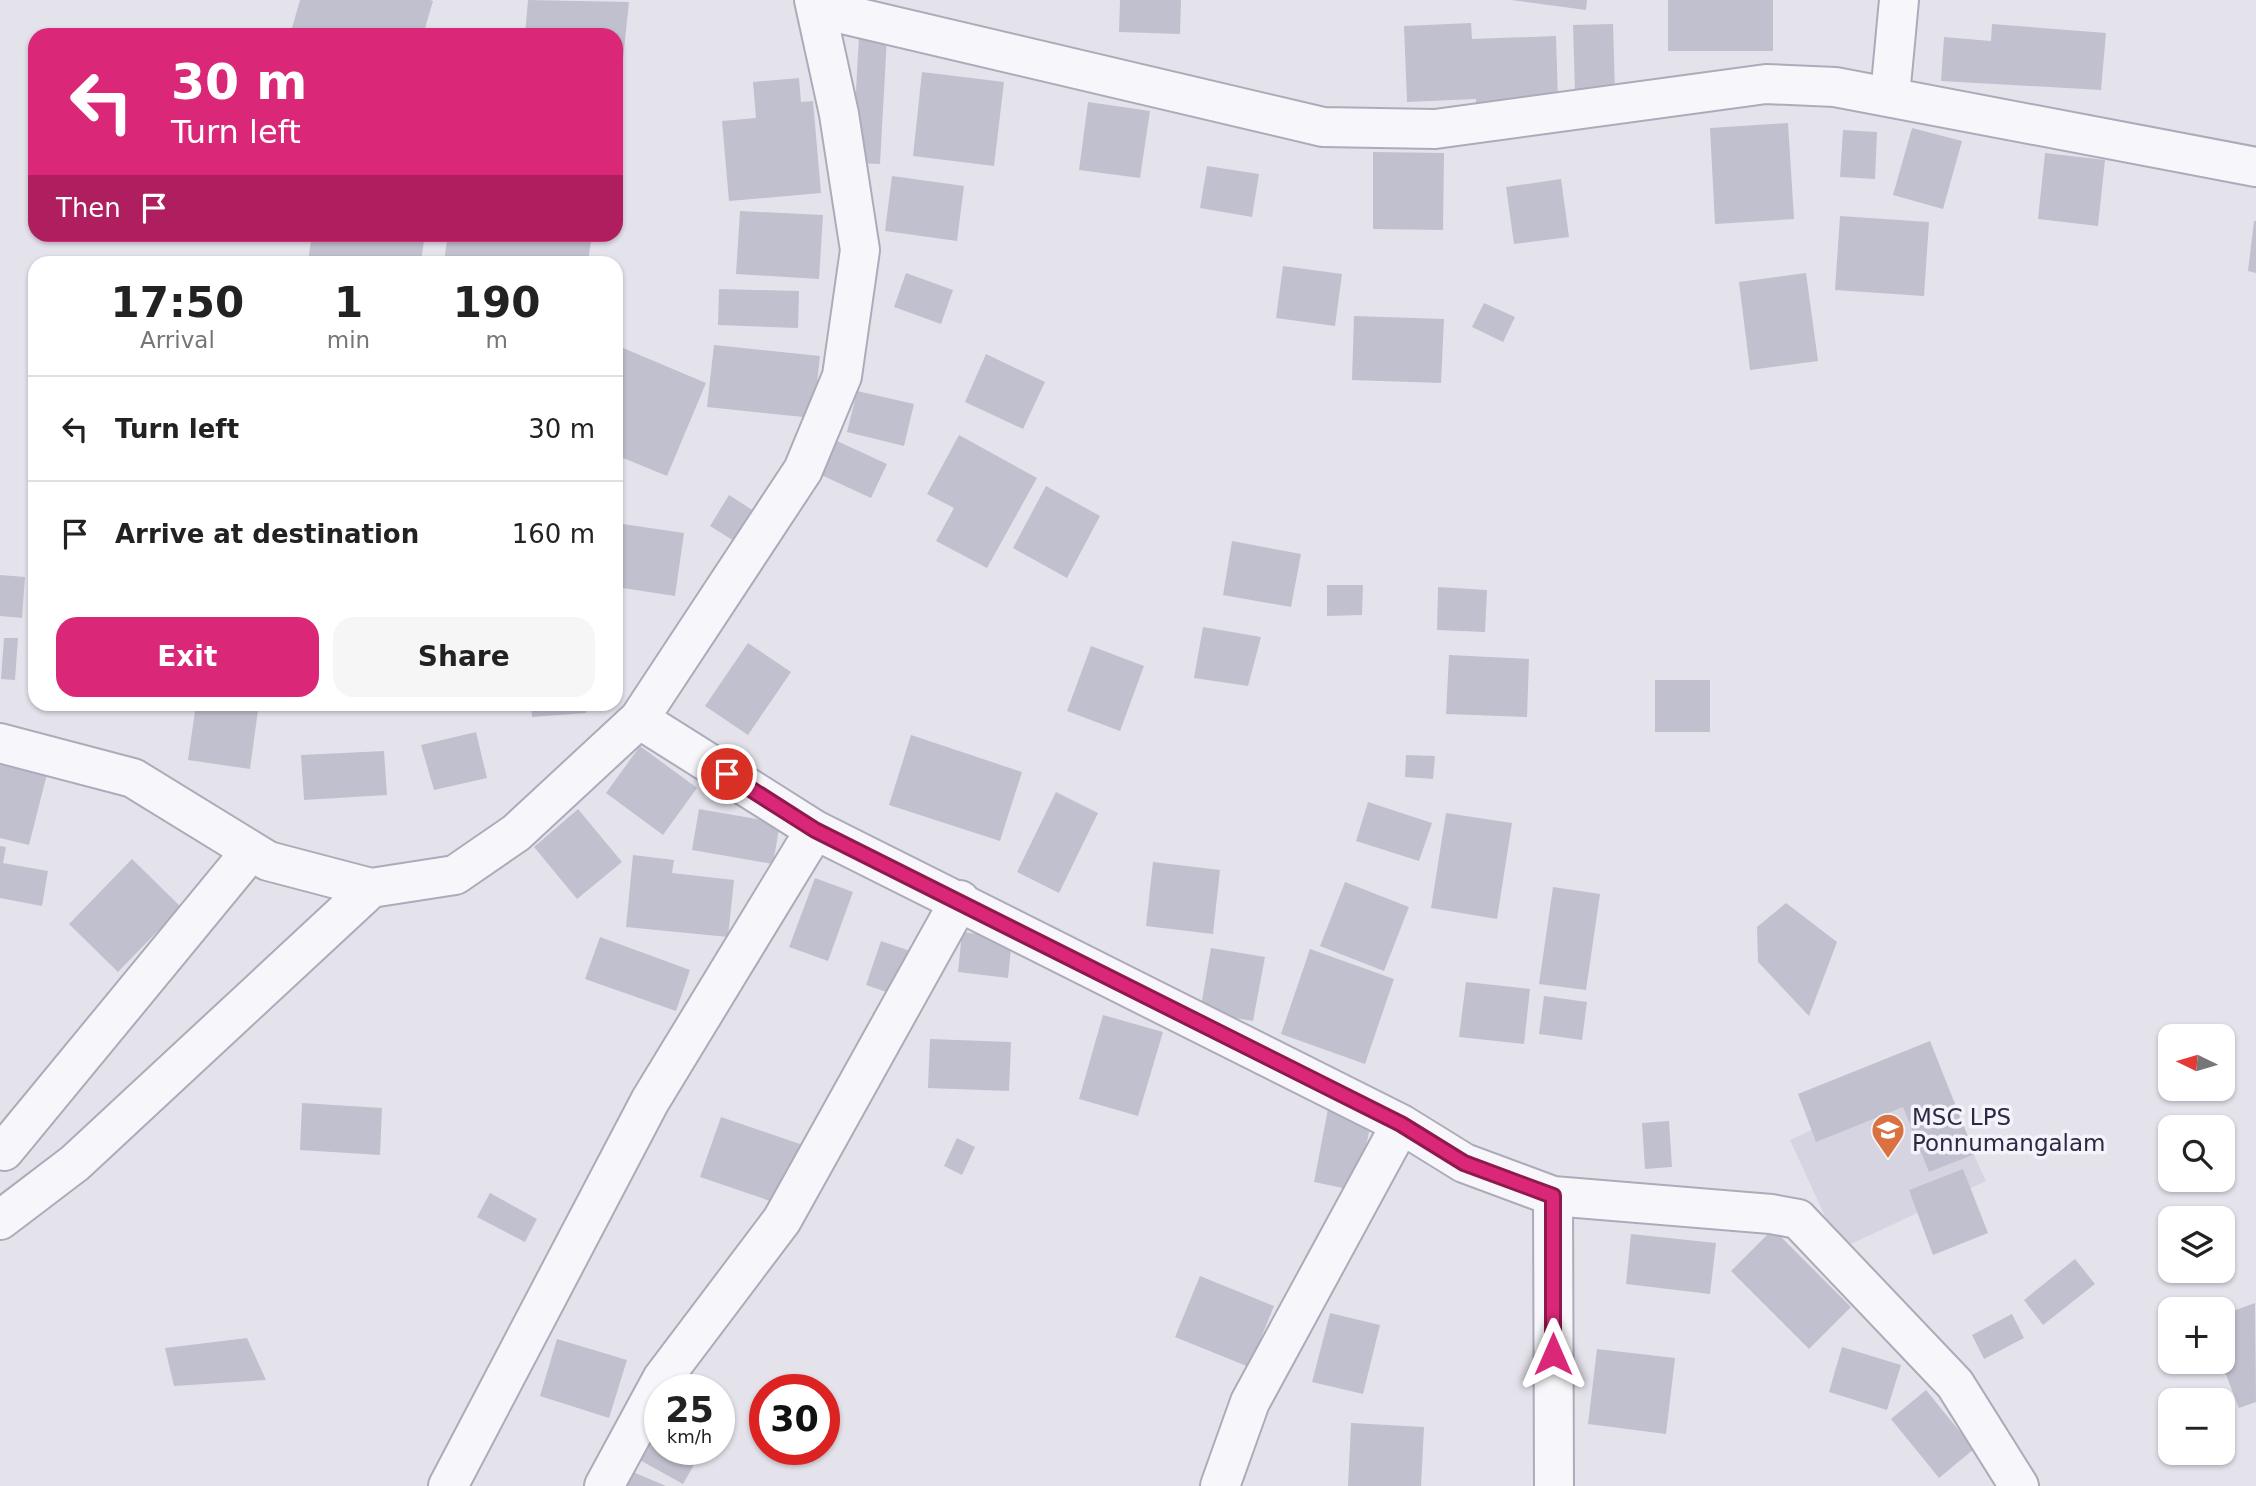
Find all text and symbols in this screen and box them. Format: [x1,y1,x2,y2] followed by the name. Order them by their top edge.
[171,54,307,111] text: 30 m
[56,56,147,147] icon: left
[171,113,301,151] text: Turn left
[135,189,173,227] icon: arrive
[56,193,121,223] text: Then
[111,278,244,327] text: 17:50
[334,278,363,327] text: 1
[453,278,540,327] text: 190
[140,327,215,353] text: Arrival
[327,327,370,353] text: min
[485,327,508,353] text: m
[56,410,94,448] icon: left
[115,414,239,444] text: Turn left
[528,414,595,444] text: 30 m
[56,515,94,553] icon: arrive
[115,519,419,549] text: Arrive at destination
[512,519,595,549] text: 160 m
[56,617,319,697] button: Exit
[333,617,595,697] button: Share
[697,744,757,804] pin
[708,755,746,793] icon: arrive
[2158,1024,2235,1101] north arrow
[2158,1024,2235,1465] map controls
[1912,1104,2106,1156] place label: MSC LPS Ponnumangalam
[1869,1111,1907,1160] school or university icon: MSC LPS Ponnumangalam
[2158,1115,2235,1192] button: search
[2158,1206,2235,1283] button: layers
[2158,1297,2235,1374] button: +
[1516,1317,1590,1391] position arrow
[749,1374,840,1465] speed limit sign: 30
[2158,1388,2235,1465] button: −
[665,1390,714,1430] text: 25
[667,1426,712,1447] text: km/h

